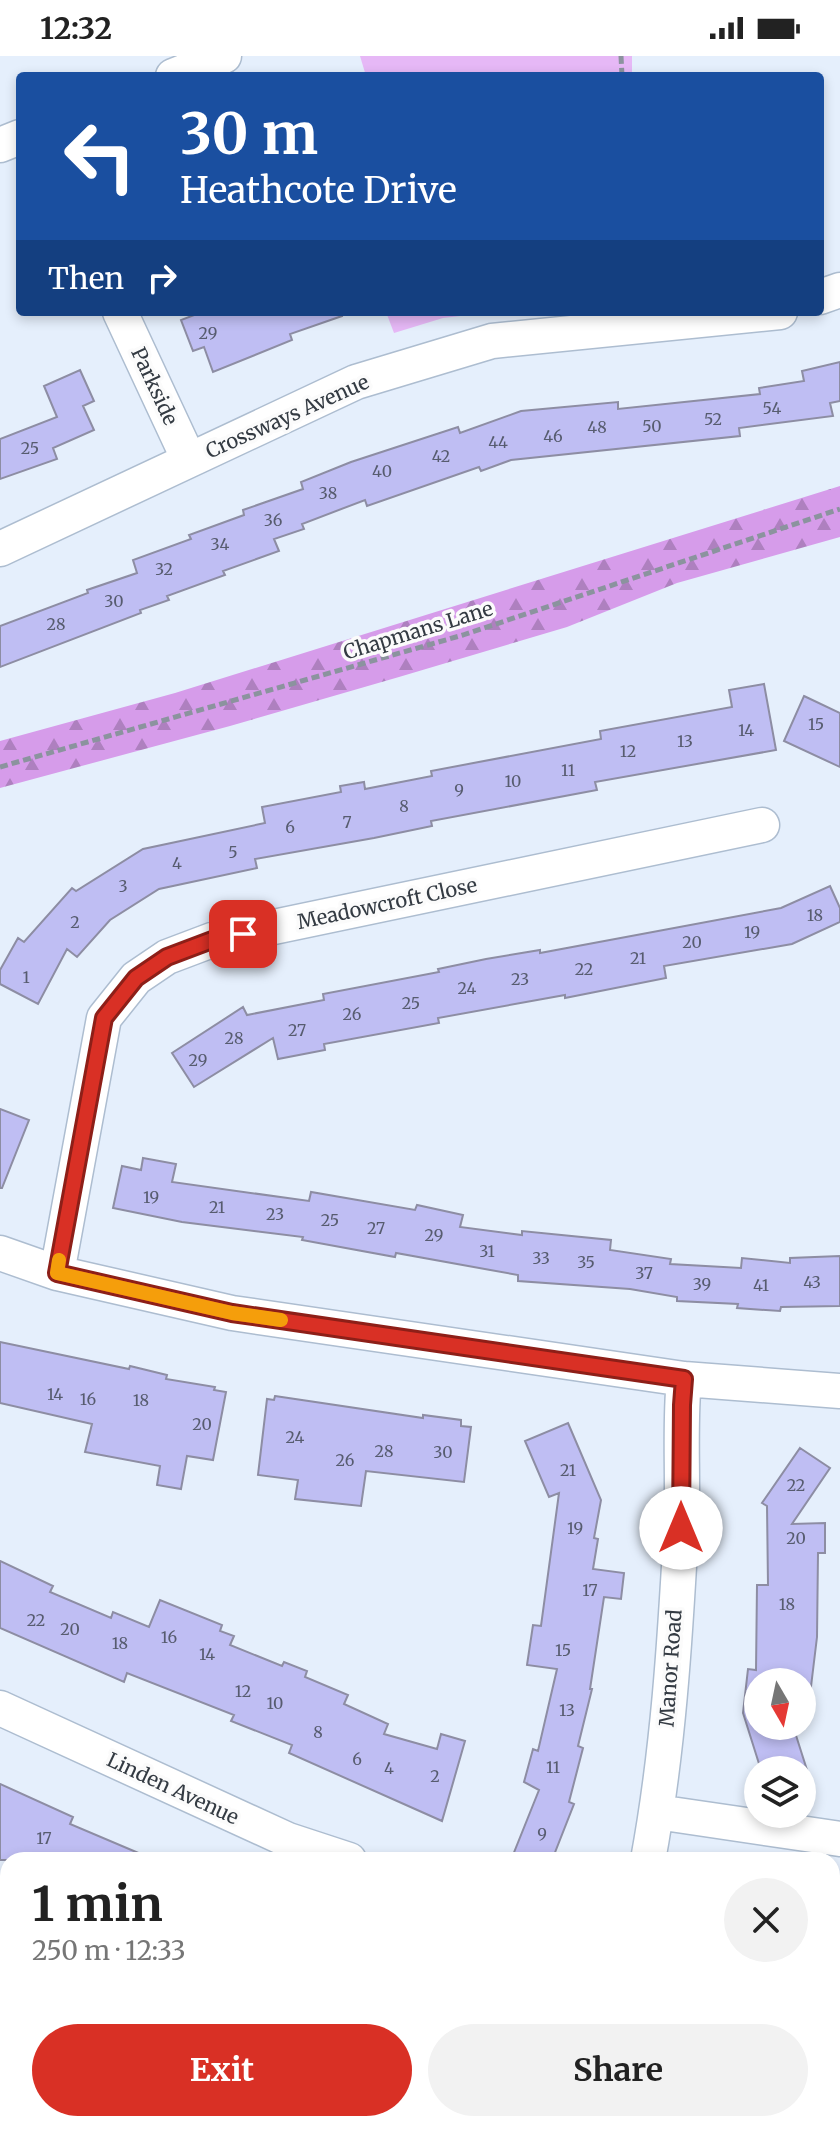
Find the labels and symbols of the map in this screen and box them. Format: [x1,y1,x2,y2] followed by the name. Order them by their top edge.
[199,323,217,343] house number: 29
[126,343,184,429] street label: Parkside
[202,369,372,463] street label: Crossways Avenue
[763,398,782,418] house number: 54
[704,409,722,429] house number: 52
[642,416,662,436] house number: 50
[587,417,607,437] house number: 48
[543,426,563,446] house number: 46
[488,432,508,452] house number: 44
[21,438,39,458] house number: 25
[432,446,450,466] house number: 42
[372,461,392,481] house number: 40
[319,483,337,503] house number: 38
[264,510,283,530] house number: 36
[211,534,230,554] house number: 34
[155,559,173,579] house number: 32
[104,591,124,611] house number: 30
[340,595,496,665] street label: Chapmans Lane
[47,614,65,634] house number: 28
[808,714,824,734] house number: 15
[738,720,754,740] house number: 14
[677,731,693,751] house number: 13
[620,741,636,761] house number: 12
[561,760,575,780] house number: 11
[505,771,521,791] house number: 10
[454,780,464,800] house number: 9
[399,796,409,816] house number: 8
[342,812,352,832] house number: 7
[285,817,295,837] house number: 6
[228,842,238,862] house number: 5
[172,853,182,873] house number: 4
[295,872,479,934] street label: Meadowcroft Close
[118,876,128,896] house number: 3
[209,900,277,968] pin
[807,905,823,925] house number: 18
[70,912,80,932] house number: 2
[744,922,760,942] house number: 19
[682,932,702,952] house number: 20
[630,948,646,968] house number: 21
[575,959,593,979] house number: 22
[22,967,30,987] house number: 1
[511,969,529,989] house number: 23
[458,978,477,998] house number: 24
[402,993,420,1013] house number: 25
[343,1004,362,1024] house number: 26
[288,1020,306,1040] house number: 27
[225,1028,243,1048] house number: 28
[189,1050,207,1070] house number: 29
[143,1187,159,1207] house number: 19
[209,1197,225,1217] house number: 21
[266,1204,284,1224] house number: 23
[321,1210,339,1230] house number: 25
[367,1218,385,1238] house number: 27
[425,1225,443,1245] house number: 29
[479,1241,495,1261] house number: 31
[532,1248,550,1268] house number: 33
[577,1252,595,1272] house number: 35
[635,1263,653,1283] house number: 37
[803,1272,821,1292] house number: 43
[693,1274,711,1294] house number: 39
[753,1275,769,1295] house number: 41
[47,1384,63,1404] house number: 14
[80,1389,96,1409] house number: 16
[133,1390,149,1410] house number: 18
[192,1414,212,1434] house number: 20
[286,1427,305,1447] house number: 24
[375,1441,393,1461] house number: 28
[433,1442,453,1462] house number: 30
[336,1450,355,1470] house number: 26
[560,1460,576,1480] house number: 21
[787,1475,805,1495] house number: 22
[639,1486,723,1570] position arrow
[567,1518,583,1538] house number: 19
[786,1528,806,1548] house number: 20
[582,1580,598,1600] house number: 17
[779,1594,795,1614] house number: 18
[653,1608,687,1728] street label: Manor Road
[27,1610,45,1630] house number: 22
[60,1619,80,1639] house number: 20
[161,1627,177,1647] house number: 16
[112,1633,128,1653] house number: 18
[555,1640,571,1660] house number: 15
[199,1644,215,1664] house number: 14
[744,1668,816,1740] north arrow
[235,1681,251,1701] house number: 12
[267,1693,283,1713] house number: 10
[559,1700,575,1720] house number: 13
[313,1722,323,1742] house number: 8
[103,1747,243,1829] street label: Linden Avenue
[352,1749,362,1769] house number: 6
[546,1757,560,1777] house number: 11
[384,1758,394,1778] house number: 4
[430,1766,440,1786] house number: 2
[537,1824,547,1844] house number: 9
[36,1828,52,1848] house number: 17

